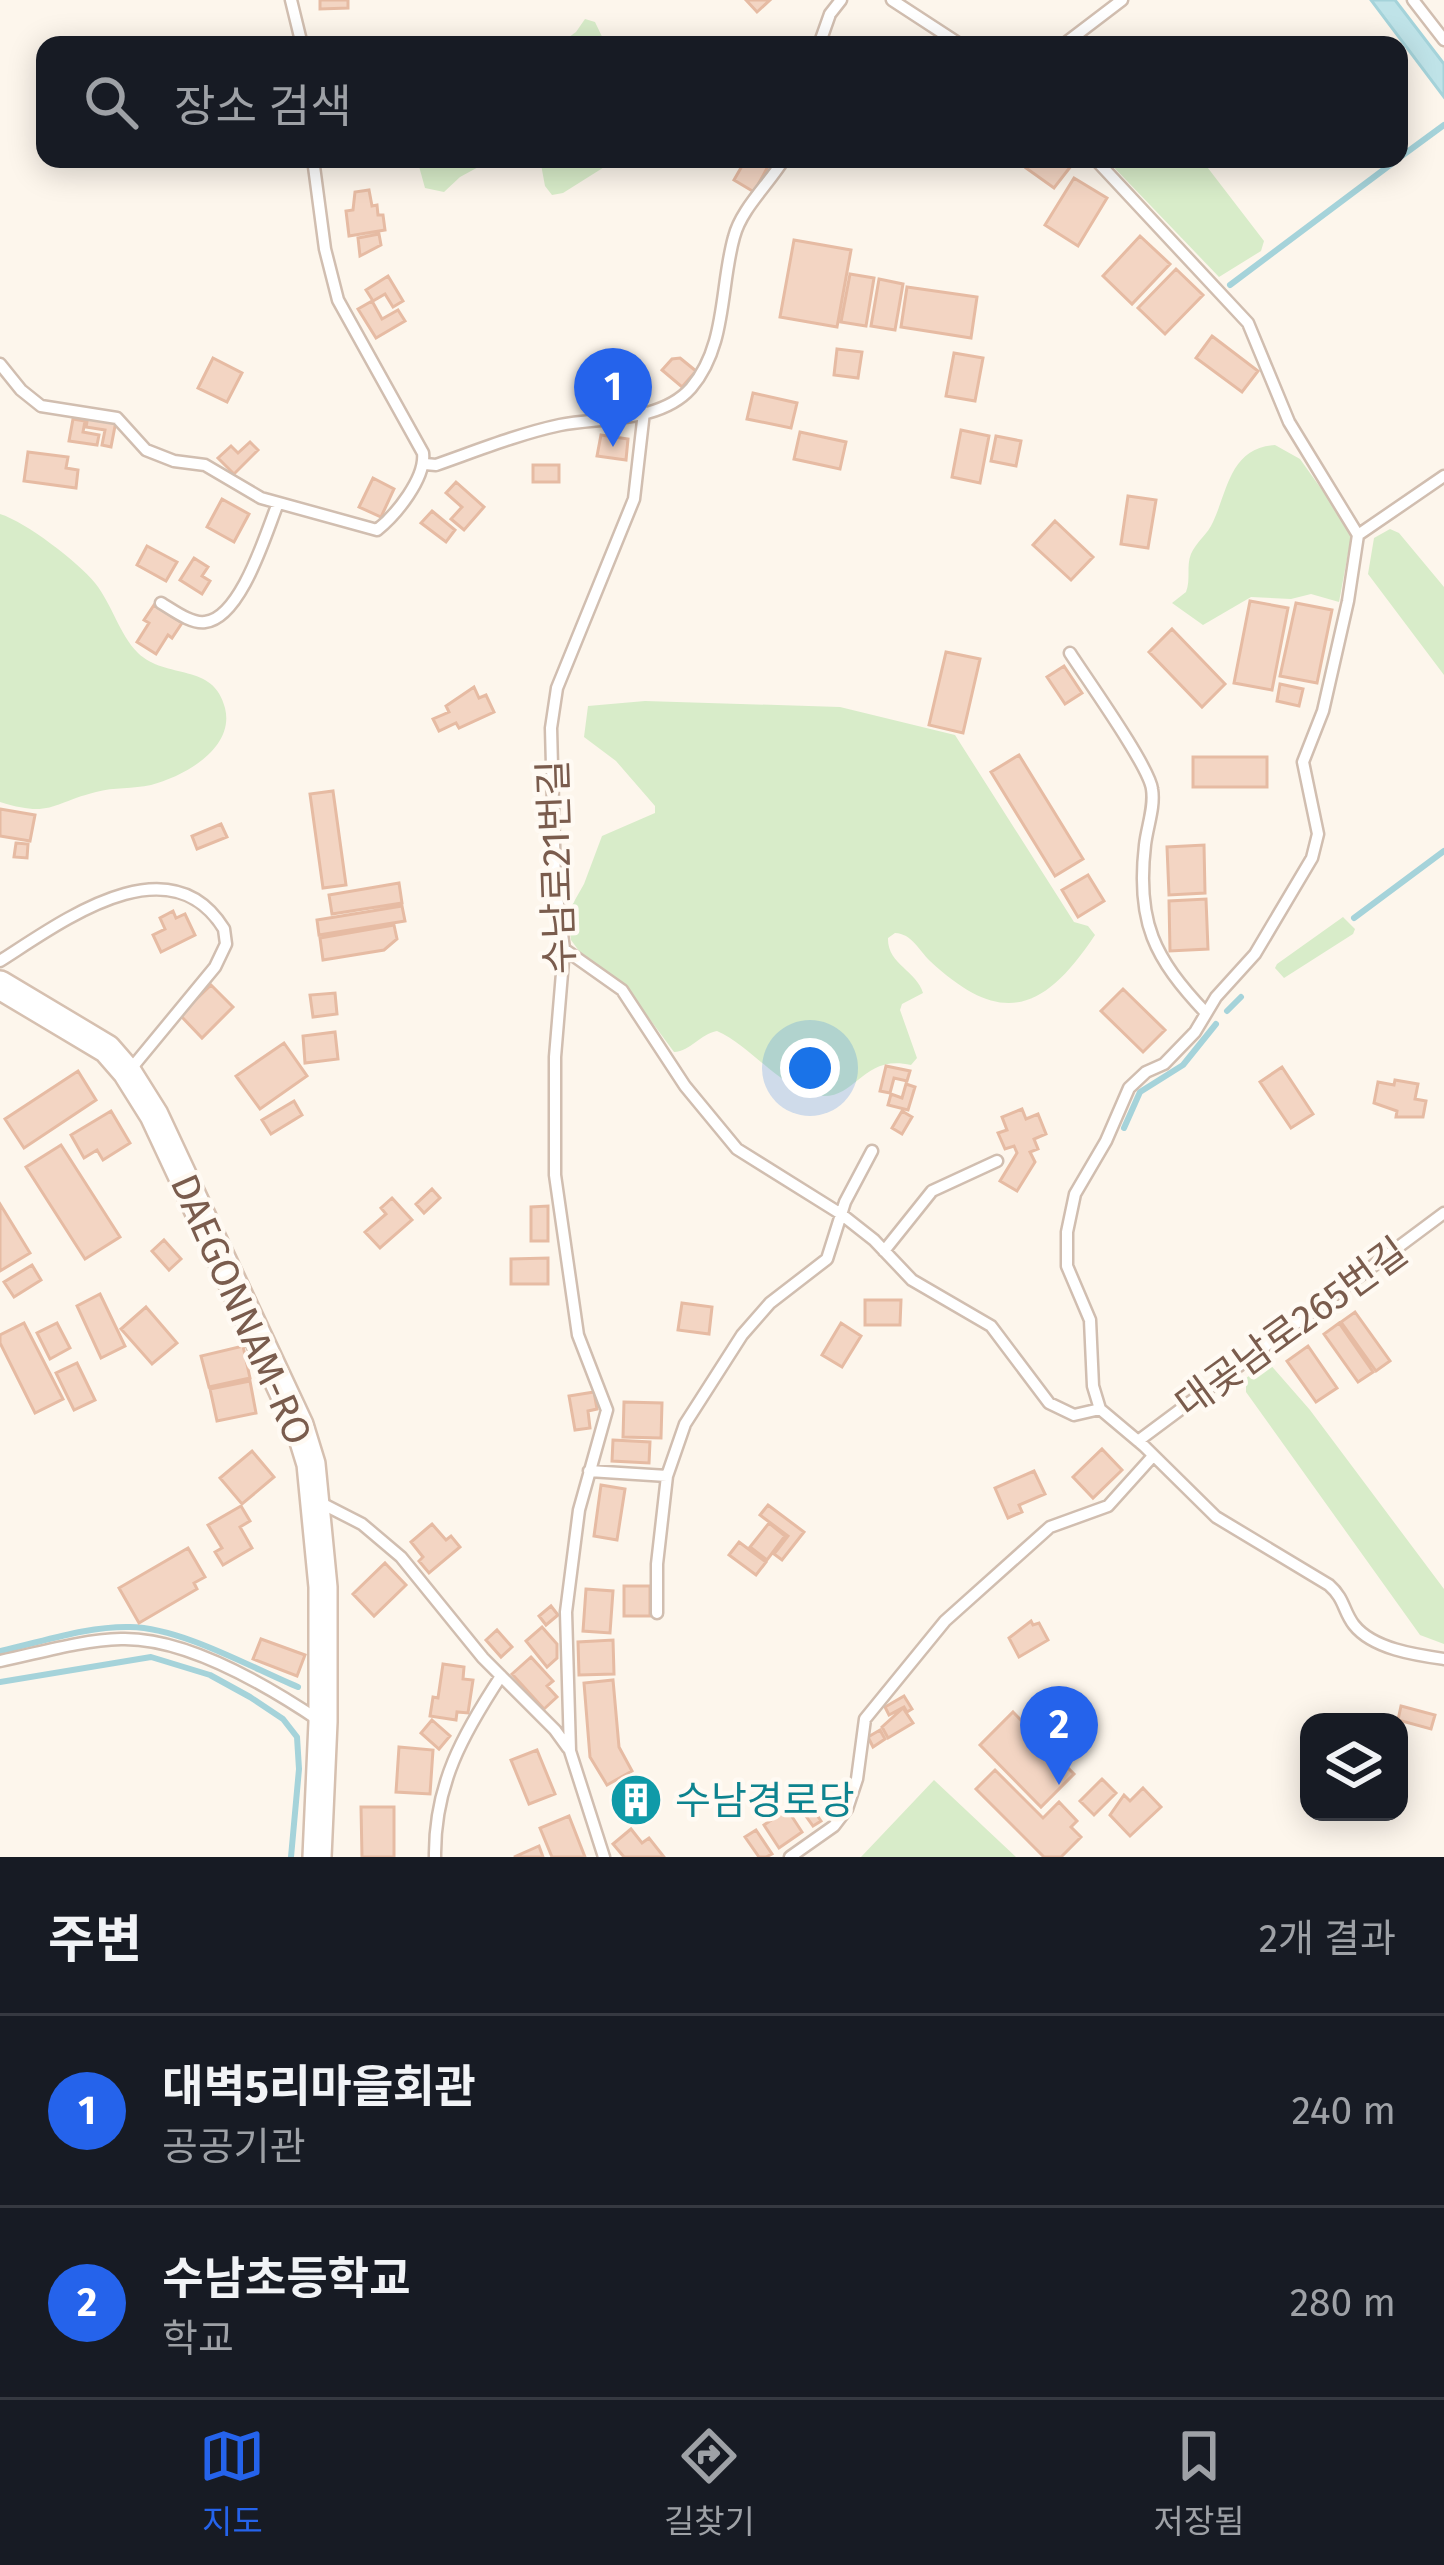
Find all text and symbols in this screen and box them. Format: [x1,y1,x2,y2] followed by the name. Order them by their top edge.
[36,36,1408,168] search box
[78,69,144,135] icon: search
[174,80,352,134] text: 장소 검색
[574,348,652,447] pin: 1
[530,759,584,975] street label: 수남로21번길
[780,1038,840,1098] your location
[161,1167,321,1452] street label: DAEGONNAM-RO
[1167,1228,1416,1427] street label: 대곶남로265번길
[1020,1686,1098,1785] pin: 2
[1300,1713,1408,1821] map controls
[1300,1713,1408,1821] button: layers
[608,1772,664,1828] building icon: 수남경로당
[675,1778,854,1824] place label: 수남경로당
[48,1909,142,1971] text: 주변
[1259,1916,1396,1962] text: 2개 결과
[162,2060,476,2114] text: 대벽5리마을회관
[78,2088,96,2134] text: 1
[1291,2088,1396,2134] text: 240 m
[162,2124,306,2170] text: 공공기관
[162,2252,410,2306] text: 수남초등학교
[77,2280,97,2326] text: 2
[1290,2280,1396,2326] text: 280 m
[162,2316,234,2362] text: 학교
[199,2423,265,2543] tab: 지도
[664,2423,755,2543] tab: 길찾기
[1154,2423,1245,2543] tab: 저장됨

